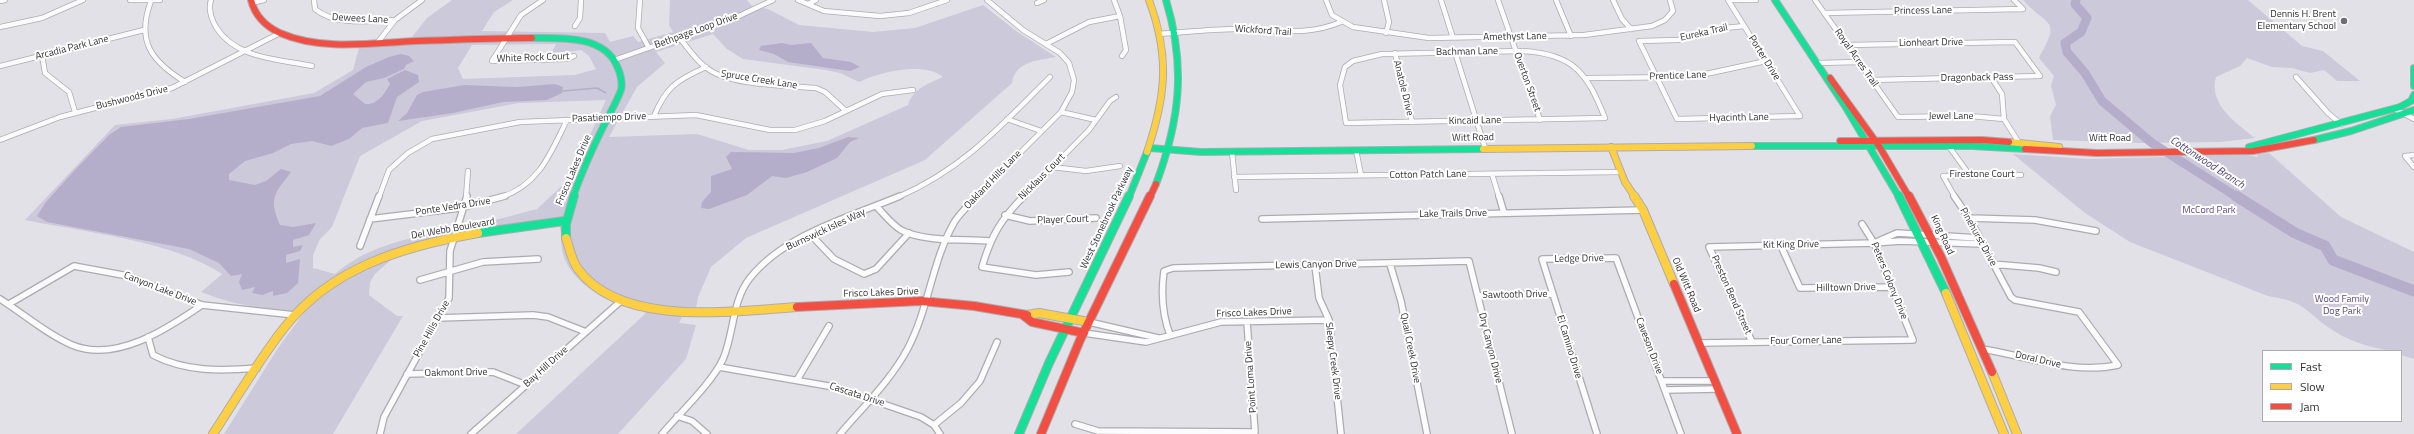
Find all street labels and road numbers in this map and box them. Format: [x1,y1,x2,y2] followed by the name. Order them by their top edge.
[1894,4,1952,18] street label: Princess Lane
[653,10,739,52] street label: Bethpage Loop Drive
[332,12,388,26] street label: Dewees Lane
[1679,22,1729,44] street label: Eureka Trail
[1234,23,1292,39] street label: Wickford Trail
[1831,27,1881,89] street label: Royal Acres Trail
[1483,30,1547,44] street label: Amethyst Lane
[34,33,110,63] street label: Arcadia Park Lane
[1745,33,1783,83] street label: Porter Drive
[1899,36,1963,50] street label: Lionheart Drive
[1436,45,1498,59] street label: Bachman Lane
[496,51,570,65] street label: White Rock Court
[1511,51,1543,113] street label: Overton Street
[1390,59,1416,117] street label: Anatole Drive
[720,68,798,92] street label: Spruce Creek Lane
[1649,69,1707,83] street label: Prentice Lane
[1941,71,2013,85] street label: Dragonback Pass
[95,83,169,113] street label: Bushwoods Drive
[572,111,646,125] street label: Pasatiempo Drive
[1709,111,1769,125] street label: Hyacinth Lane
[1928,111,1974,123] street label: Jewel Lane
[1449,115,1501,127] street label: Kincaid Lane
[1452,132,1494,144] street label: Witt Road
[554,133,594,207] street label: Frisco Lakes Drive
[2089,133,2131,145] street label: Witt Road
[962,148,1024,212] street label: Oakland Hills Lane
[1016,151,1068,203] street label: Nicklaus Court
[1078,165,1136,271] street label: West Stonebrook Parkway
[1389,168,1467,182] street label: Cotton Patch Lane
[1950,169,2014,181] street label: Firestone Court
[415,195,491,219] street label: Ponte Vedra Drive
[785,206,867,254] street label: Burnswick Isles Way
[1957,206,1999,268] street label: Pinehurst Drive
[1419,207,1487,221] street label: Lake Trails Drive
[1037,213,1089,227] street label: Player Court
[1928,213,1956,257] street label: King Road
[410,216,496,242] street label: Del Webb Boulevard
[1763,239,1819,251] street label: Kit King Drive
[1868,241,1910,321] street label: Peters Colony Drive
[1554,253,1604,265] street label: Ledge Drive
[1708,254,1754,336] street label: Preston Bend Street
[1669,256,1703,314] street label: Old Witt Road
[1275,258,1357,272] street label: Lewis Canyon Drive
[122,270,198,308] street label: Canyon Lake Drive
[1816,281,1876,295] street label: Hilltown Drive
[843,286,919,300] street label: Frisco Lakes Drive
[1482,288,1548,302] street label: Sawtooth Drive
[411,299,453,359] street label: Pine Hills Drive
[1216,306,1292,320] street label: Frisco Lakes Drive
[1397,312,1423,384] street label: Quail Creek Drive
[1475,312,1505,384] street label: Dry Canyon Drive
[1554,314,1584,380] street label: El Camino Drive
[1633,316,1665,376] street label: Caveson Drive
[1322,322,1344,400] street label: Sleepy Creek Drive
[1770,334,1842,348] street label: Four Corner Lane
[1243,341,1259,413] street label: Point Loma Drive
[521,344,571,390] street label: Bay Hill Drive
[2014,349,2062,371] street label: Doral Drive
[424,366,488,380] street label: Oakmont Drive
[828,380,886,410] street label: Cascata Drive

